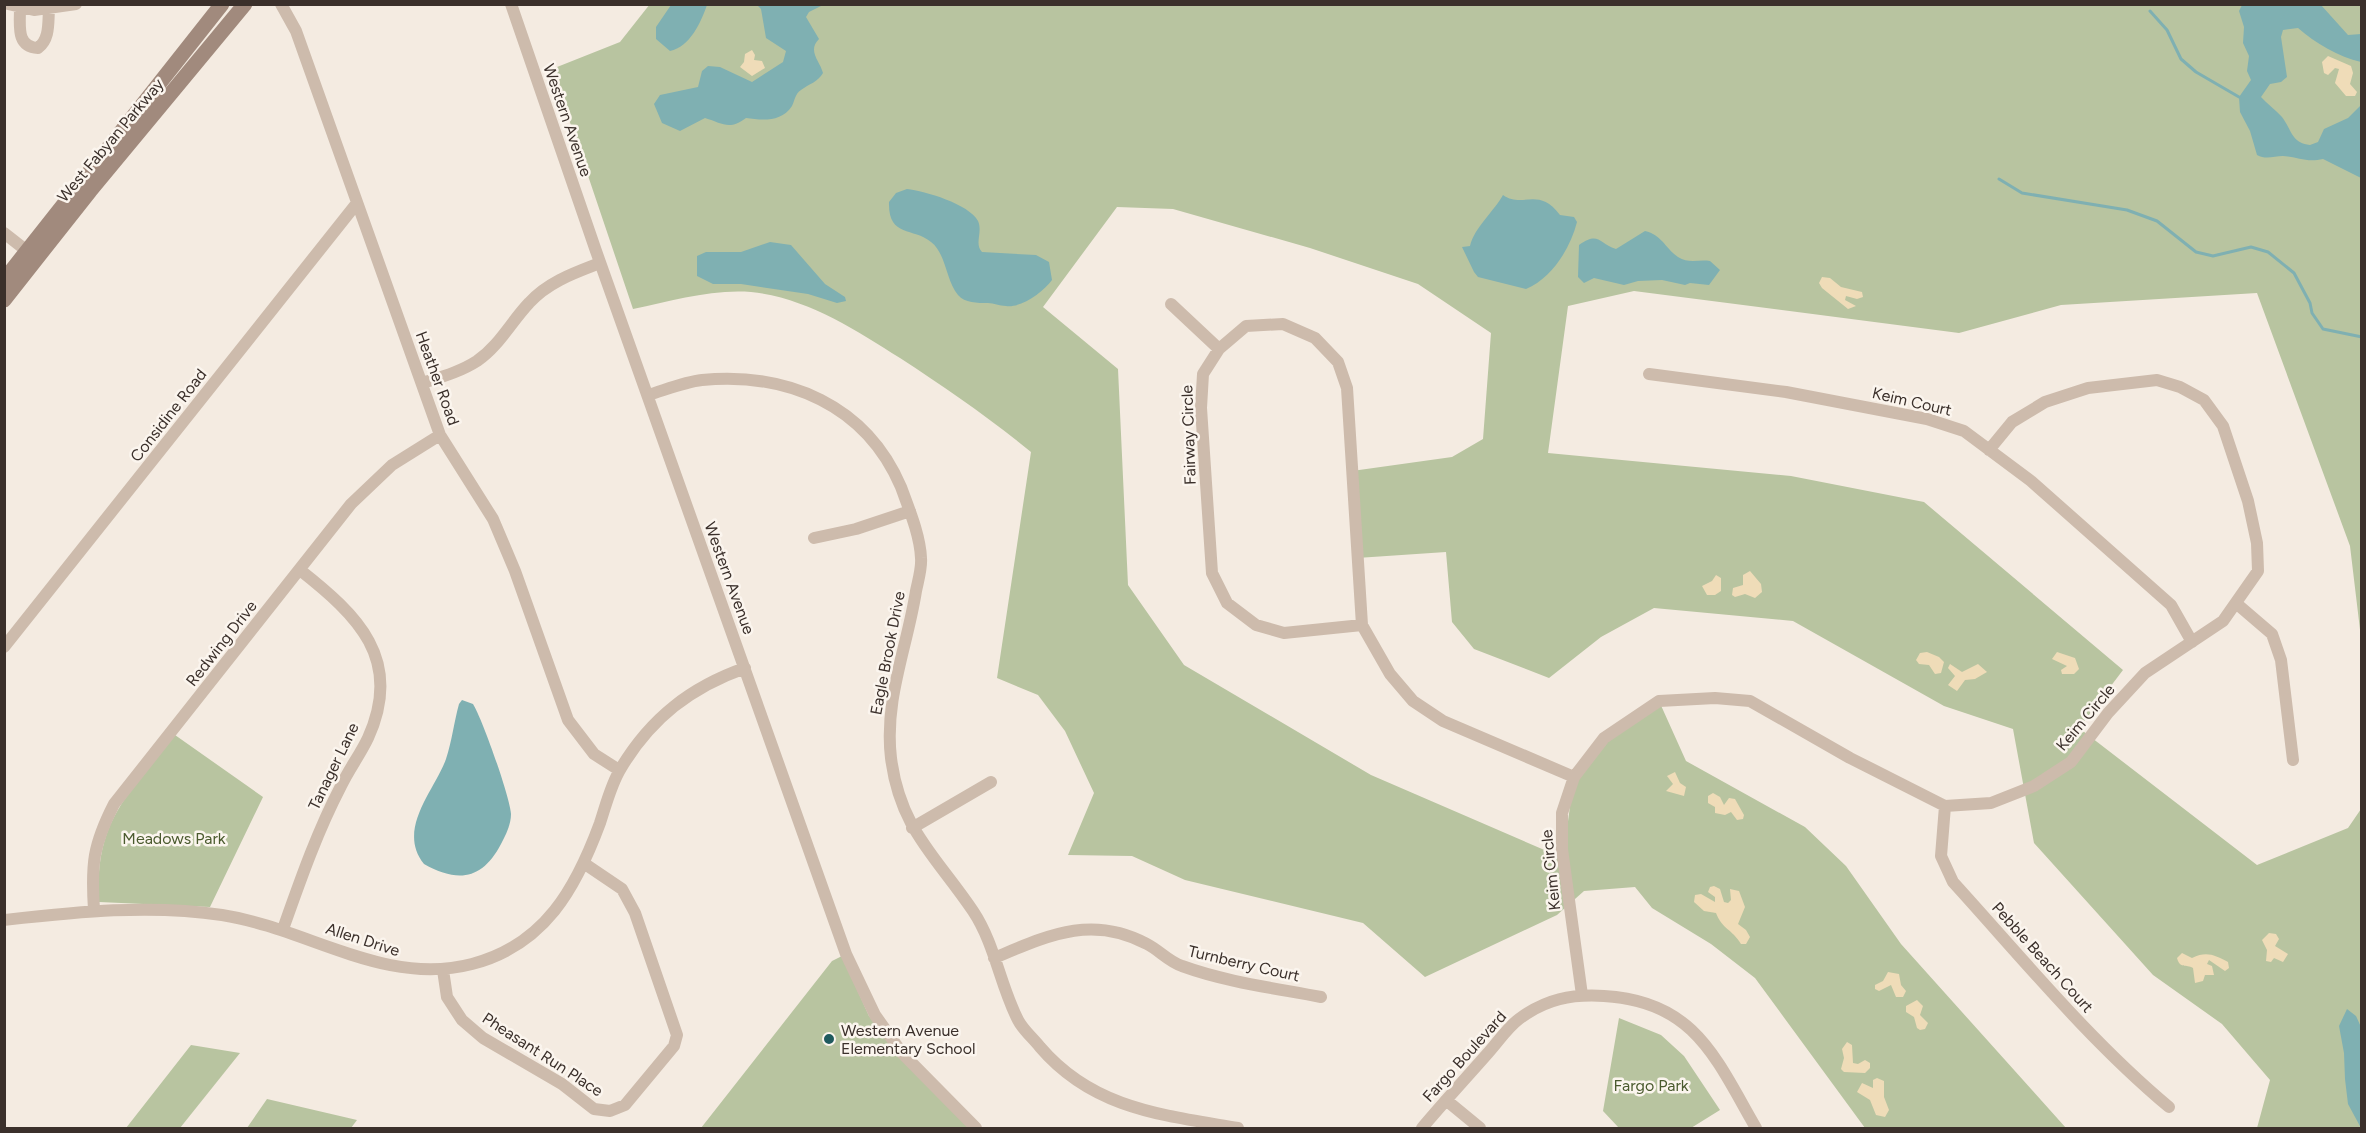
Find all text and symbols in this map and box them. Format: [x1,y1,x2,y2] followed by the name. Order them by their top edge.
[539,61,596,179] street label: Western Avenue
[53,74,168,206] street label: West Fabyan Parkway
[412,328,463,428] street label: Heather Road
[126,365,210,465] street label: Considine Road
[1870,383,1953,420] street label: Keim Court
[1177,384,1200,485] street label: Fairway Circle
[700,519,759,637] street label: Western Avenue
[866,589,909,717] street label: Eagle Brook Drive
[182,596,261,690] street label: Redwing Drive
[2052,680,2119,755] street label: Keim Circle
[304,719,363,813] street label: Tanager Lane
[1537,828,1564,911] street label: Keim Circle
[122,829,226,848] park label: Meadows Park
[1988,898,2097,1017] street label: Pebble Beach Court
[324,919,402,960] street label: Allen Drive
[1186,941,1301,986] street label: Turnberry Court
[1419,1007,1510,1106] street label: Fargo Boulevard
[479,1008,607,1101] street label: Pheasant Run Place
[841,1021,975,1058] place label: Western Avenue Elementary School
[822,1032,836,1046] marker: Western Avenue Elementary School
[1613,1076,1689,1095] park label: Fargo Park

